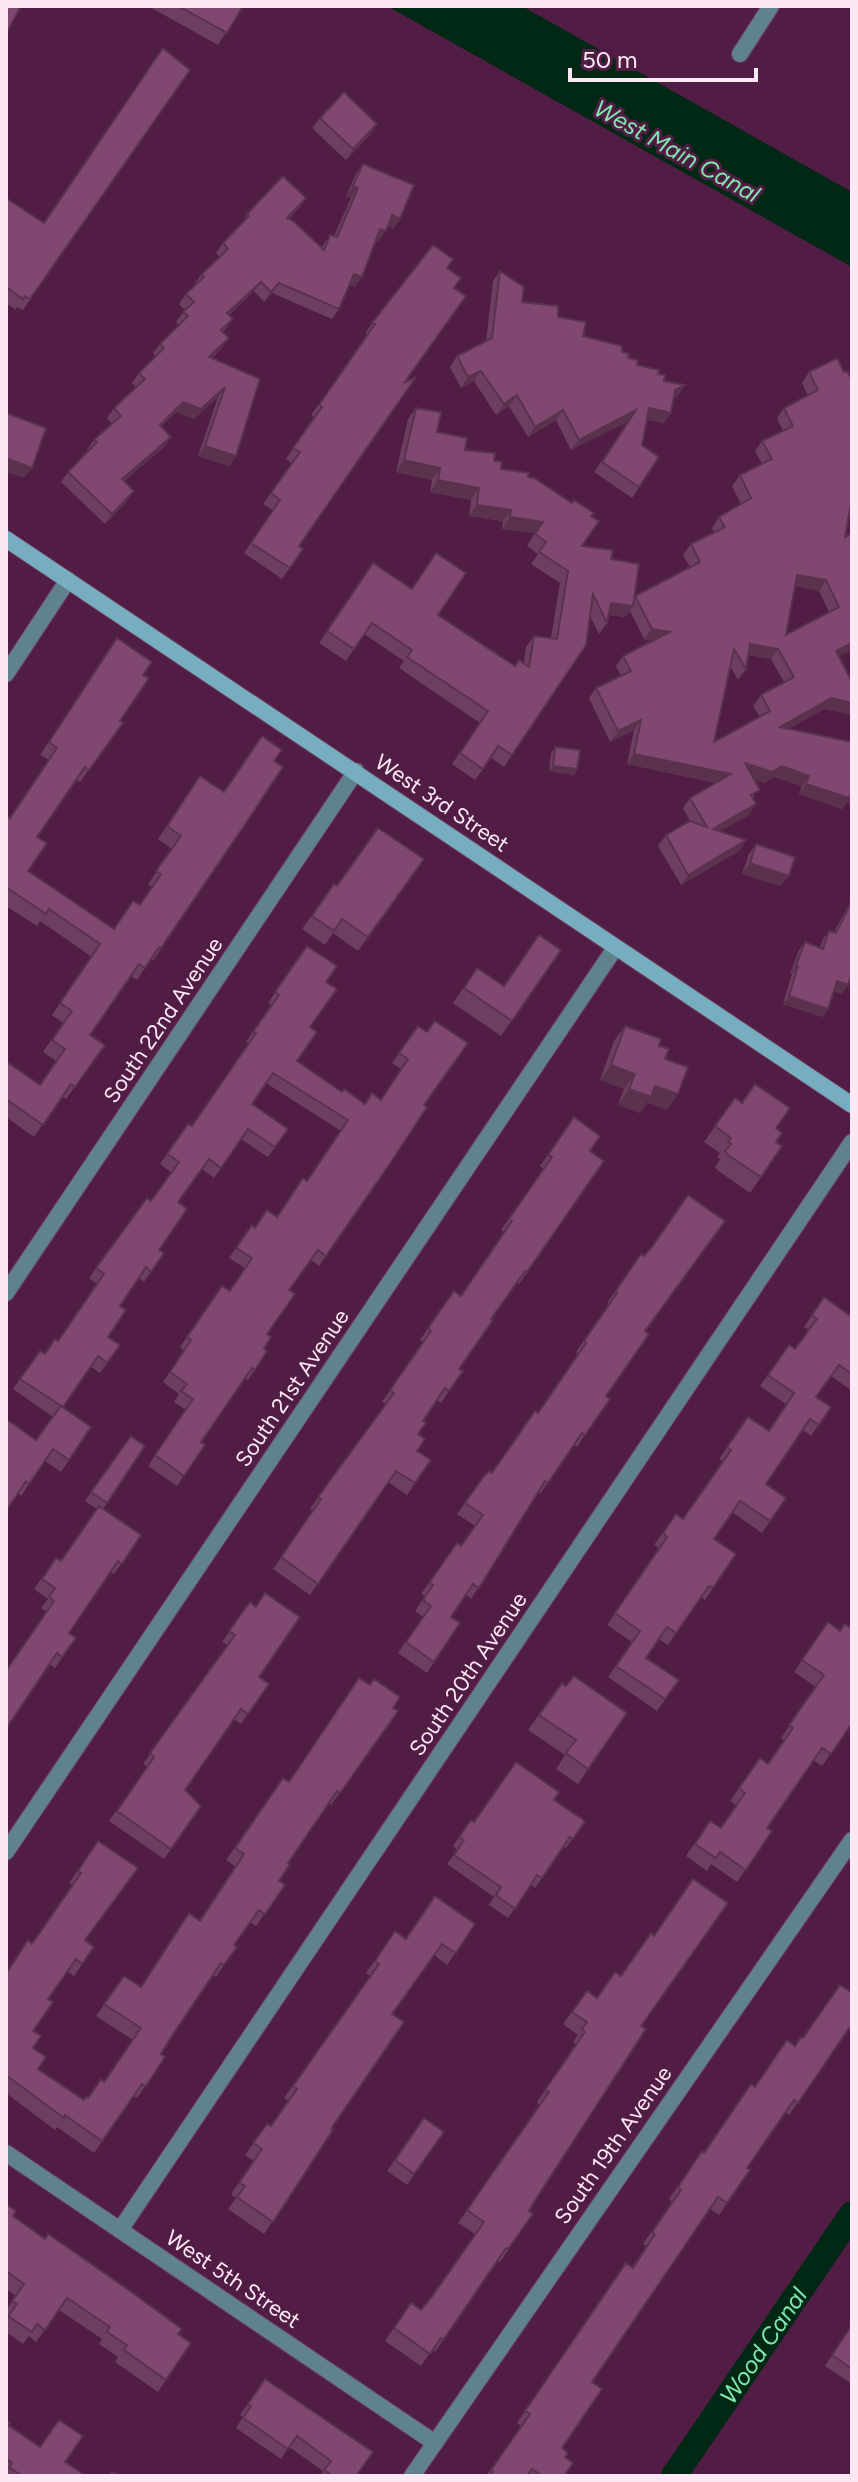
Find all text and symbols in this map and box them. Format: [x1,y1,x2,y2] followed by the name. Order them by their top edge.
[570,32,756,82] scale bar
[582,45,638,74] text: 50 m
[589,93,766,209] water label: West Main Canal
[370,748,514,858] street label: West 3rd Street
[98,932,228,1108] street label: South 22nd Avenue
[229,1304,355,1472] street label: South 21st Avenue
[403,1587,533,1761] street label: South 20th Avenue
[548,2061,678,2229] street label: South 19th Avenue
[161,2224,305,2334] street label: West 5th Street
[713,2281,813,2409] water label: Wood Canal

